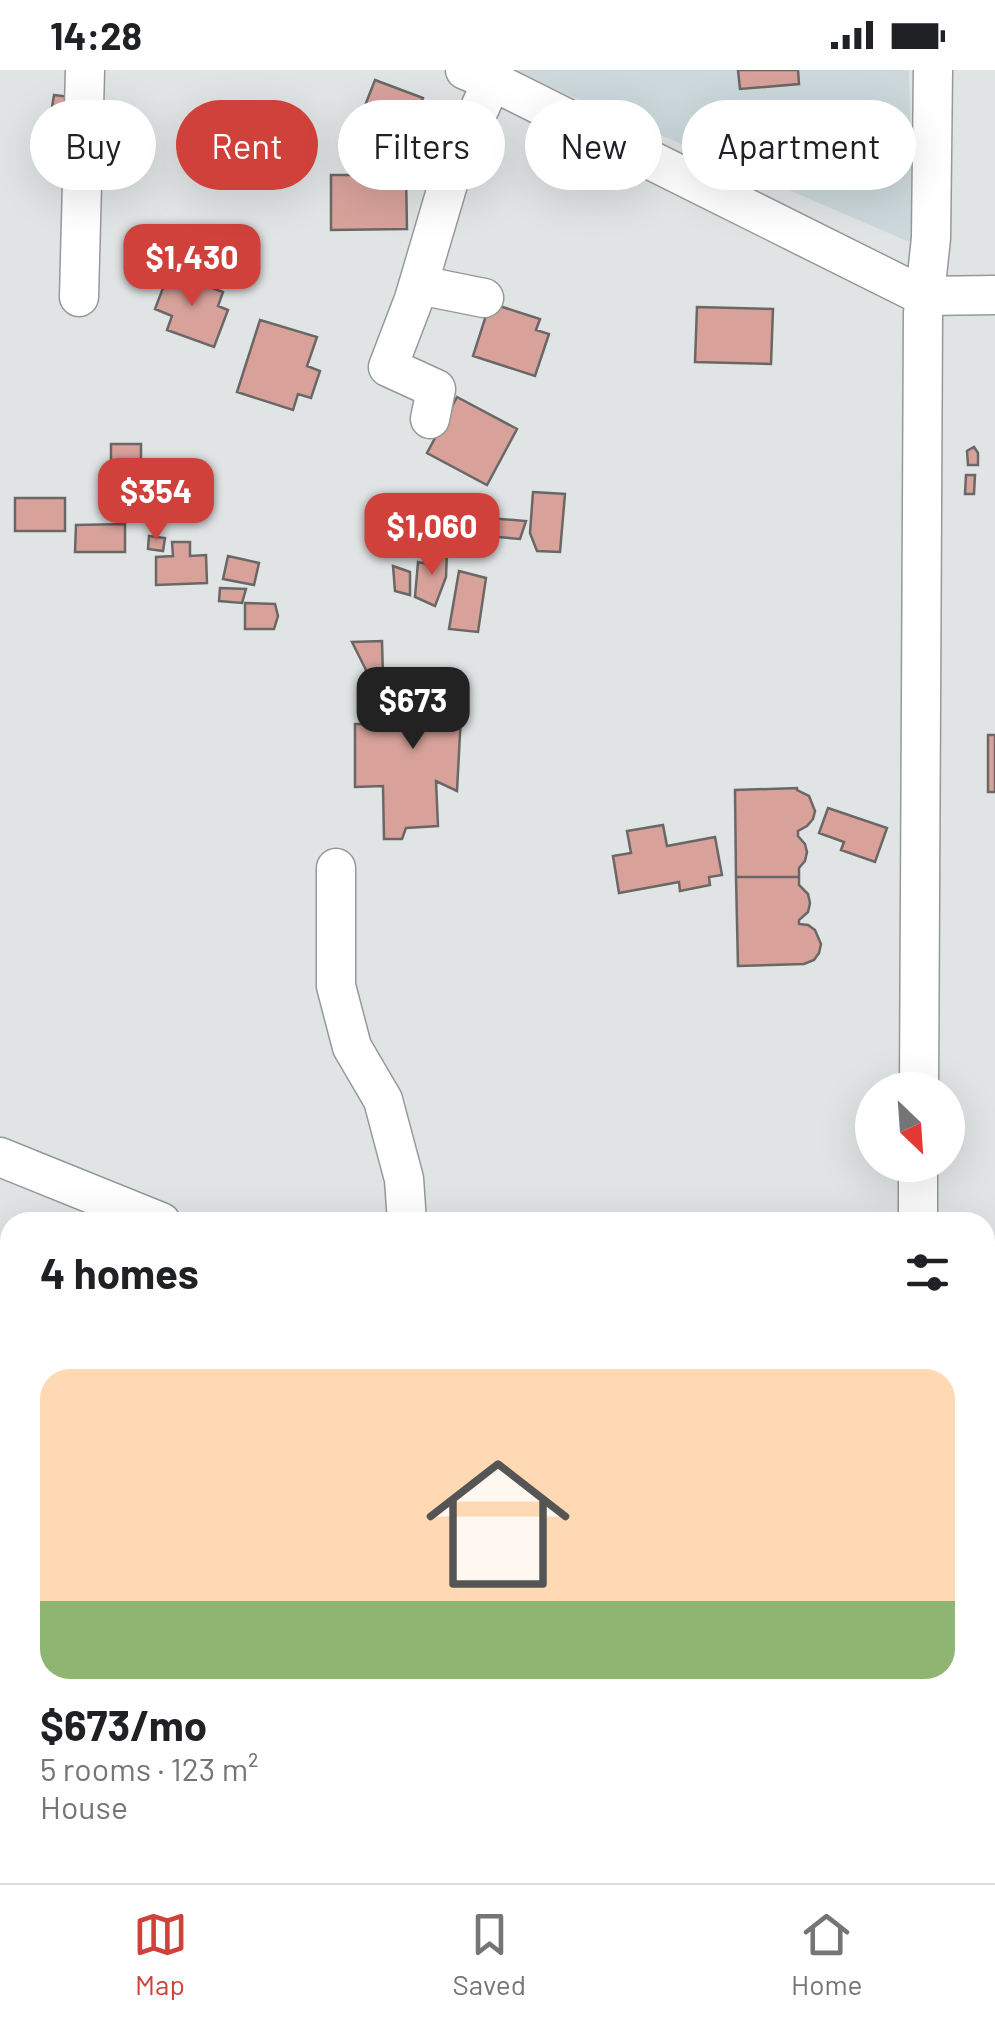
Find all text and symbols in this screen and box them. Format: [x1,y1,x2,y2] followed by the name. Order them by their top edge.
[50,12,142,58] text: 14:28
[30,100,156,190] chip: Buy
[176,100,318,190] chip: Rent
[338,100,505,190] chip: Filters
[525,100,662,190] chip: New
[682,100,916,190] chip: Apartment
[111,224,273,309] pin: $1,430
[146,237,239,275] text: $1,430
[97,458,215,543] pin: $354
[120,471,192,509] text: $354
[351,493,513,578] pin: $1,060
[387,506,477,544] text: $1,060
[354,667,472,752] pin: $673
[379,680,447,718] text: $673
[855,1072,965,1182] north arrow
[855,1072,965,1182] map controls
[900,1245,955,1300] icon: filters
[40,1247,199,1297] text: 4 homes
[408,1434,588,1614] icon: home
[40,1699,207,1749] text: $673/mo
[40,1749,259,1787] text: 5 rooms · 123 m²
[40,1787,128,1825] text: House
[133,1907,188,2001] tab: Map
[453,1907,526,2001] tab: Saved
[791,1907,862,2001] tab: Home

